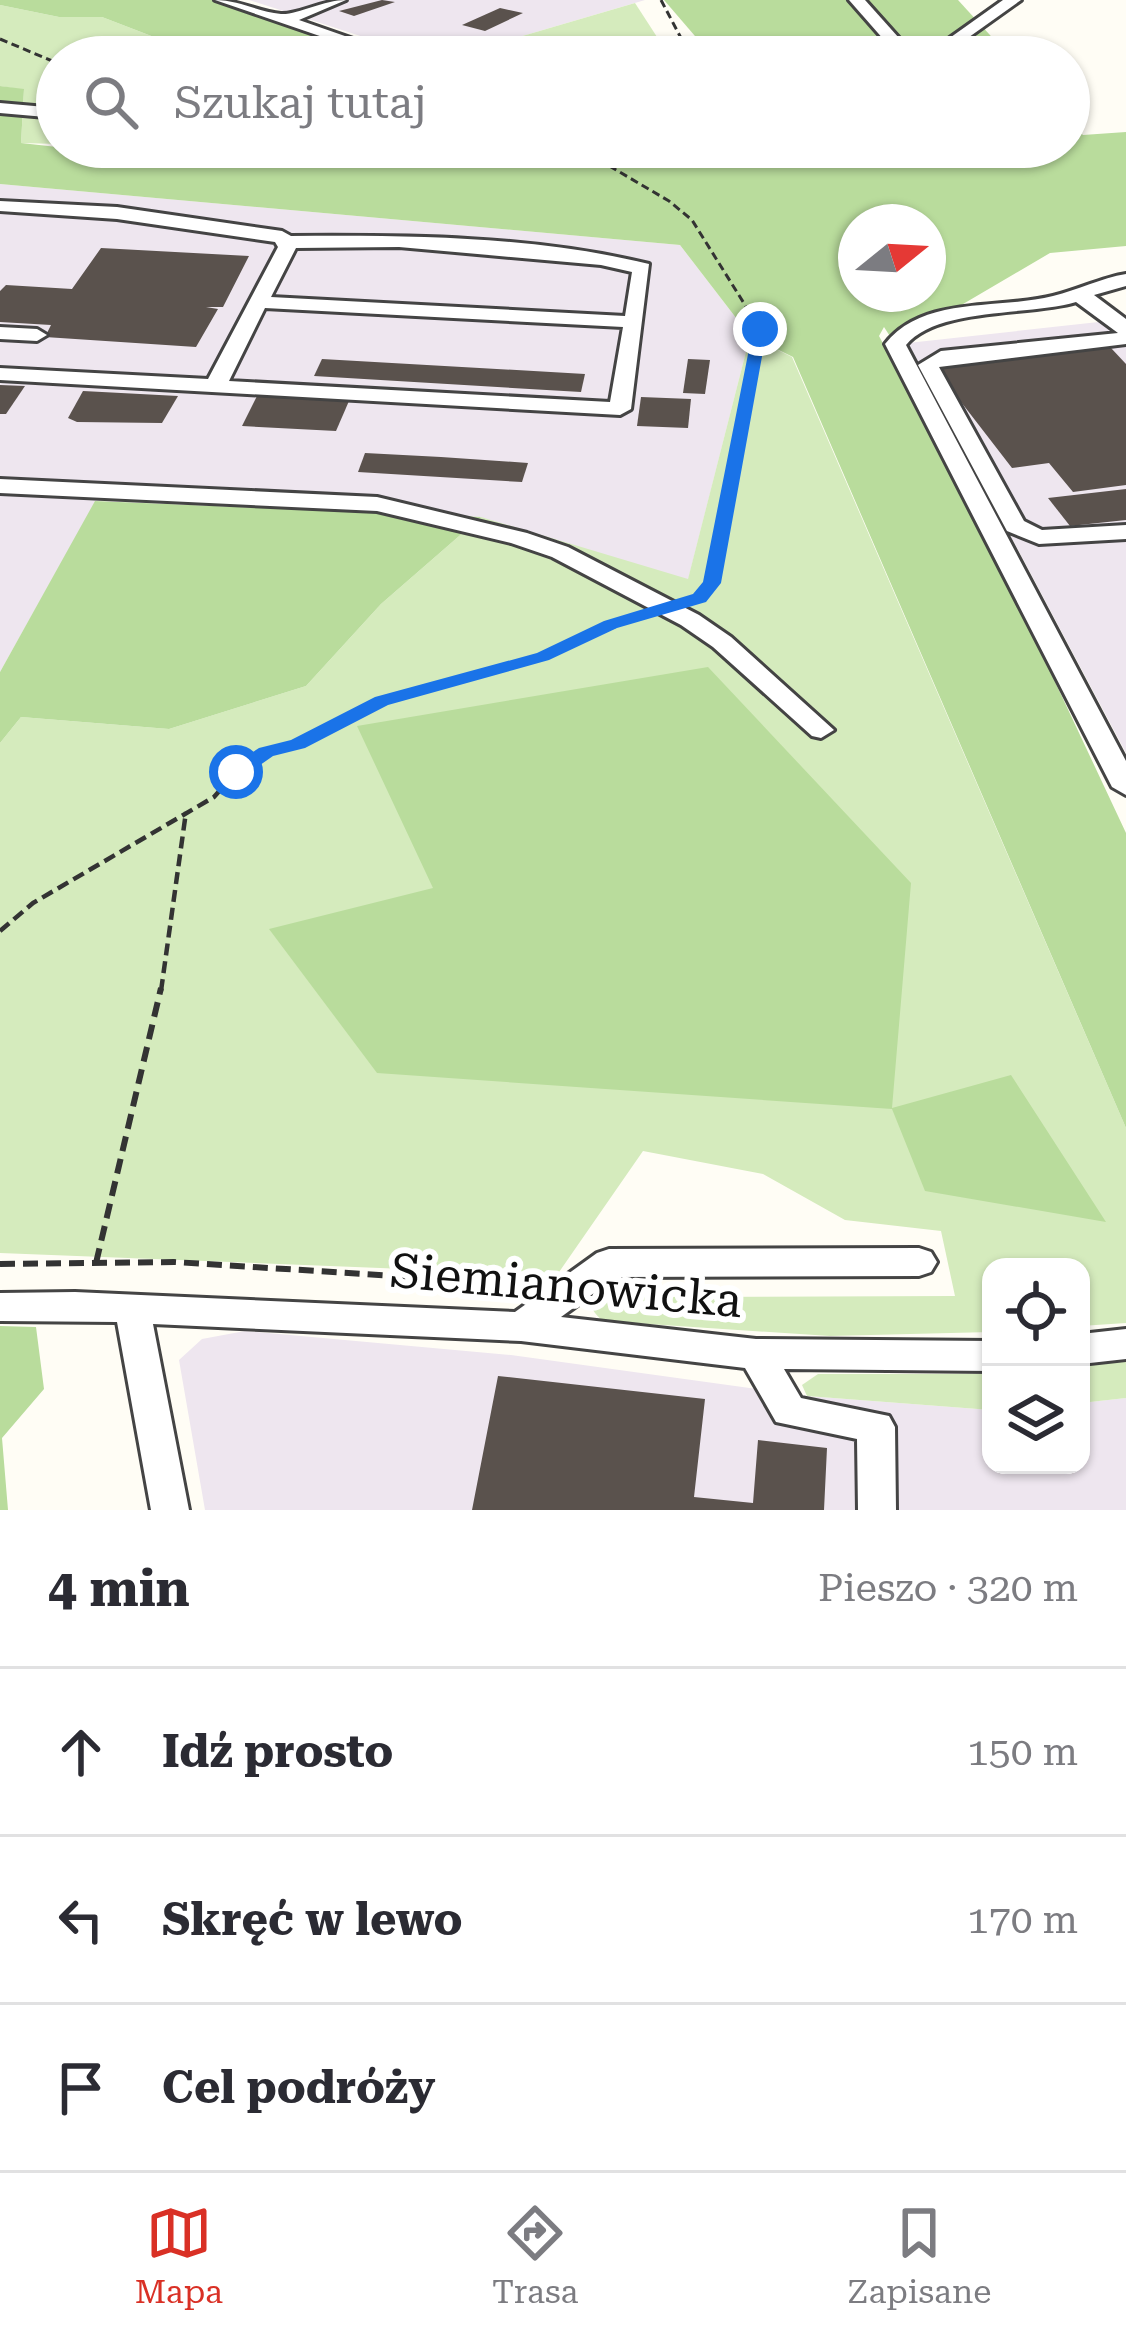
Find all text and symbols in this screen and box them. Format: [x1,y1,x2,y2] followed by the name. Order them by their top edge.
[36,36,1090,168] search box
[78,69,144,135] icon: search
[174,76,427,129] text: Szukaj tutaj
[838,204,946,312] north arrow
[733,302,787,356] route end
[209,745,263,799] route start
[388,1243,744,1329] street label: Siemianowicka
[982,1258,1090,1474] map controls
[982,1258,1090,1366] button: locate
[982,1366,1090,1474] button: layers
[48,1559,190,1618] text: 4 min
[818,1565,1078,1611] text: Pieszo · 320 m
[48,1719,114,1785] icon: ahead
[162,1725,393,1778] text: Idź prosto
[967,1729,1078,1775] text: 150 m
[48,1887,114,1953] icon: left
[162,1893,463,1946] text: Skręć w lewo
[967,1897,1078,1943] text: 170 m
[48,2055,114,2121] icon: arrive
[162,2061,435,2114] text: Cel podróży
[135,2200,223,2311] tab: Mapa
[492,2200,578,2311] tab: Trasa
[848,2200,991,2311] tab: Zapisane

